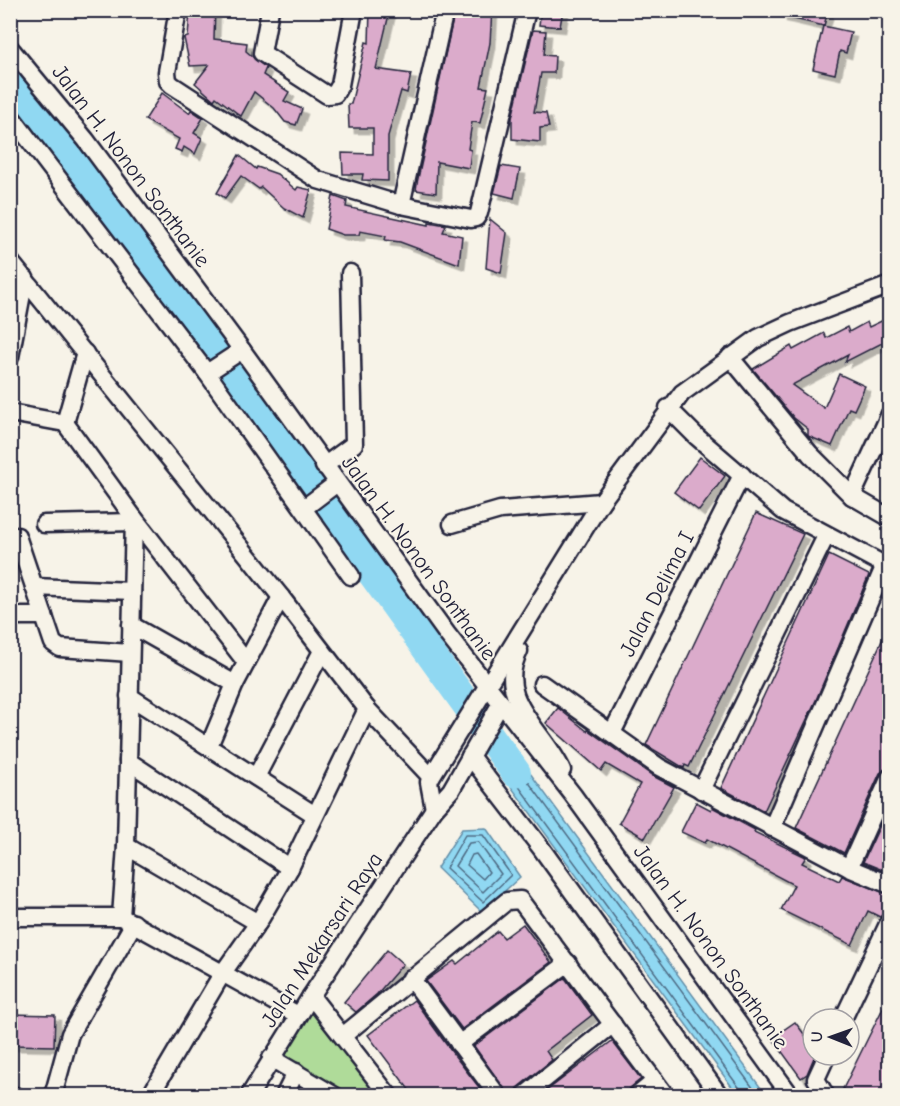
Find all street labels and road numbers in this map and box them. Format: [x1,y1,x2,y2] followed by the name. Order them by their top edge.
[46,60,216,272] street label: Jalan H. Nonon Sonthanie
[336,451,502,665] street label: Jalan H. Nonon Sonthanie
[614,527,700,661] street label: Jalan Delima I
[628,840,794,1054] street label: Jalan H. Nonon Sonthanie
[256,848,388,1032] street label: Jalan Mekarsari Raya

